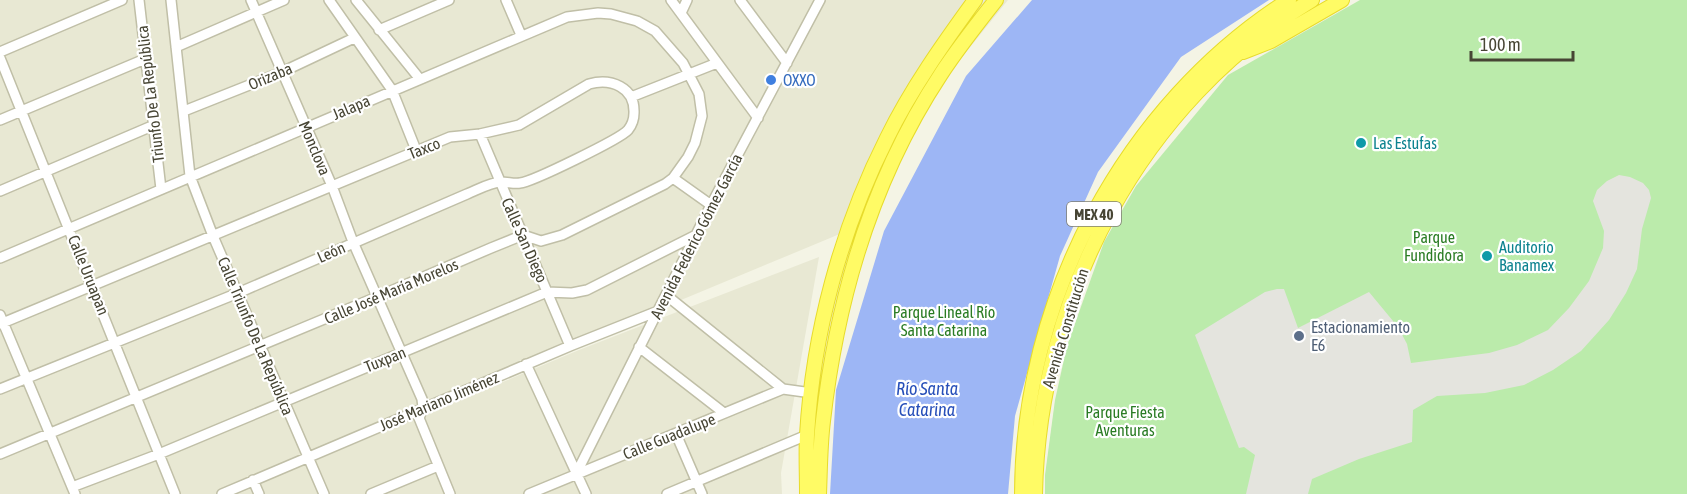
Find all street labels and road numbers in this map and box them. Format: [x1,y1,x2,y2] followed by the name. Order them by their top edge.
[133,24,168,163] street label: Triunfo De La República
[245,59,295,93] street label: Orizaba
[329,91,373,124] street label: Jalapa
[296,118,334,178] street label: Monclova
[405,133,443,163] street label: Taxco
[646,150,746,322] street label: Avenida Federico Gómez García
[497,195,552,285] street label: Calle San Diego
[1067,202,1121,226] road number: MEX 40
[64,232,113,318] street label: Calle Uruapan
[314,238,348,266] street label: León
[214,254,298,418] street label: Calle Triunfo De La República
[321,254,461,327] street label: Calle José María Morelos
[1038,266,1092,390] street label: Avenida Constitución
[362,343,409,376] street label: Tuxpan
[377,368,501,434] street label: José Mariano Jiménez
[620,409,718,464] street label: Calle Guadalupe

